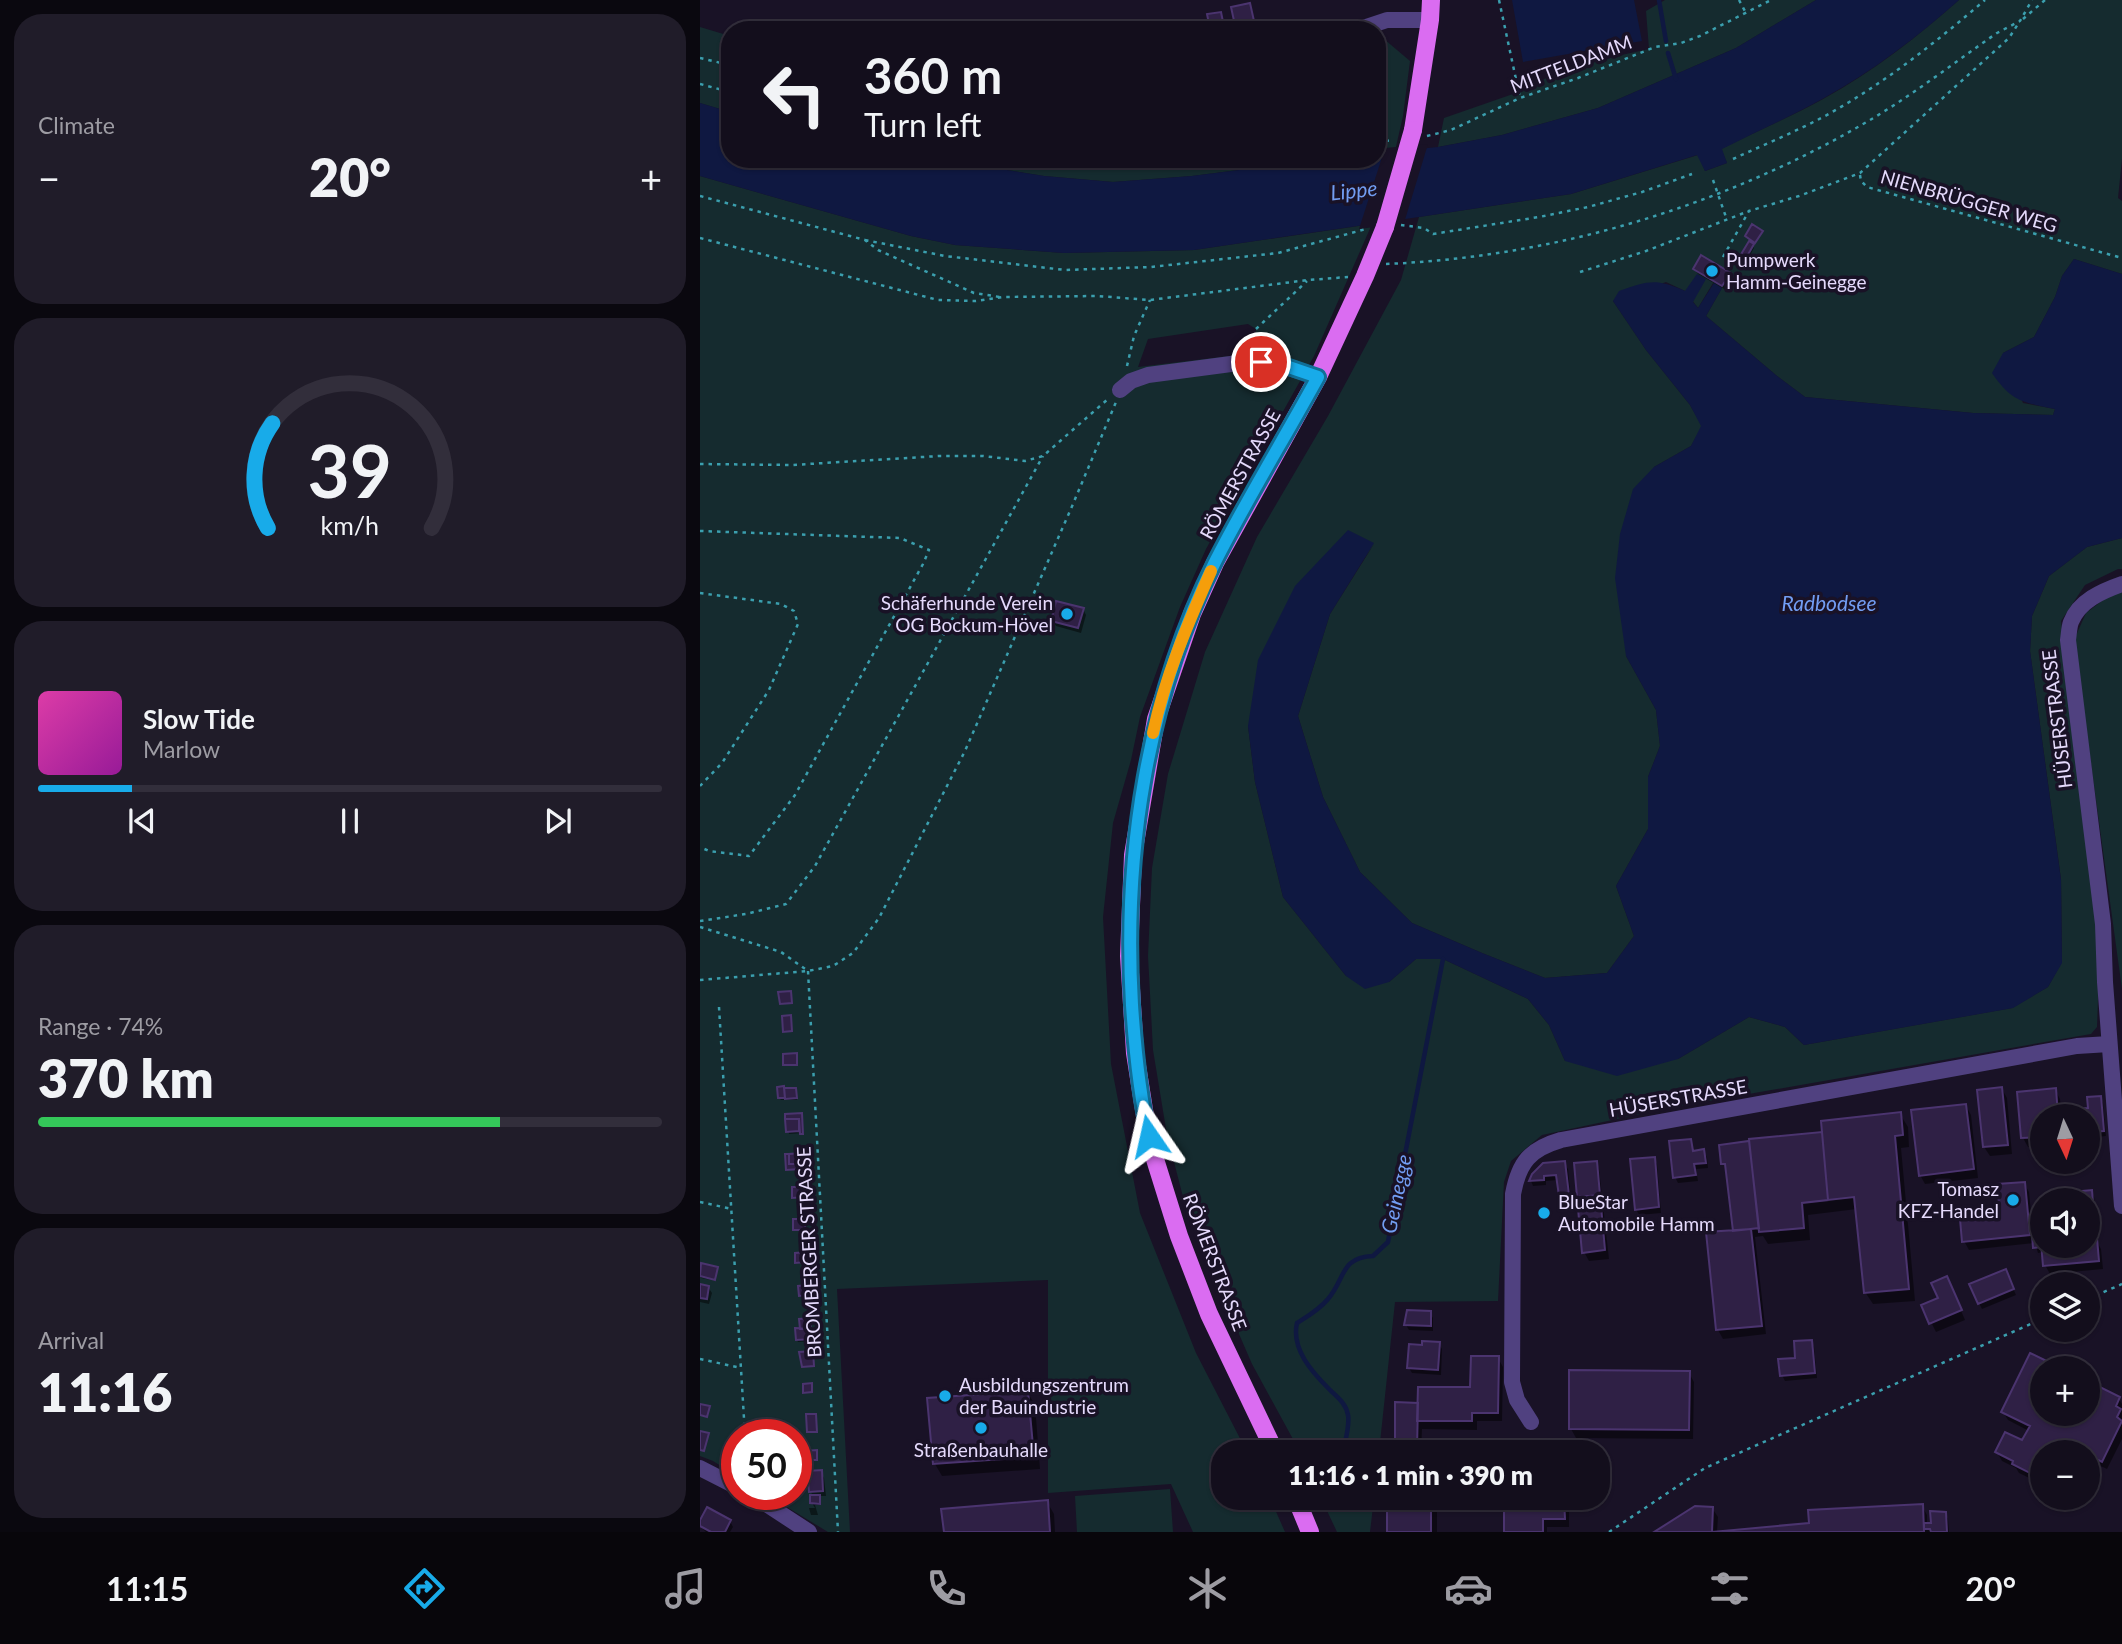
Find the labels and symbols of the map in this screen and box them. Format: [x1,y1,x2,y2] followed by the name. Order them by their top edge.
[1507,30,1635,97] street label: MITTELDAMM
[1878,164,2060,237] street label: NIENBRÜGGER WEG
[1329,175,1379,204] water label: Lippe
[1726,248,1867,293] place label: Pumpwerk Hamm-Geinegge
[1704,263,1720,279] marker: Pumpwerk Hamm-Geinegge
[1231,332,1291,392] pin
[1194,405,1285,543] street label: RÖMERSTRASSE
[1781,590,1877,615] water label: Radbodsee
[881,591,1053,636] place label: Schäferhunde Verein OG Bockum-Hövel
[1059,606,1075,622] marker: Schäferhunde Verein OG Bockum-Hövel
[2037,648,2076,790] street label: HÜSERSTRASSE
[1607,1074,1749,1121] street label: HÜSERSTRASSE
[1112,1099,1186,1173] position arrow
[2030,1104,2100,1174] north arrow
[791,1146,826,1358] street label: BROMBERGER STRASSE
[1375,1152,1416,1236] water label: Geinegge
[1898,1177,1999,1222] place label: Tomasz KFZ-Handel
[1179,1190,1252,1334] street label: RÖMERSTRASSE
[1558,1190,1715,1235] place label: BlueStar Automobile Hamm
[2005,1192,2021,1208] marker: Tomasz KFZ-Handel
[1536,1205,1552,1221] marker: BlueStar Automobile Hamm
[959,1373,1129,1418] place label: Ausbildungszentrum der Bauindustrie
[937,1388,953,1404] marker: Ausbildungszentrum der Bauindustrie
[721,1419,812,1510] speed limit sign: 50
[973,1420,989,1436] marker: Straßenbauhalle
[914,1438,1048,1461] place label: Straßenbauhalle

